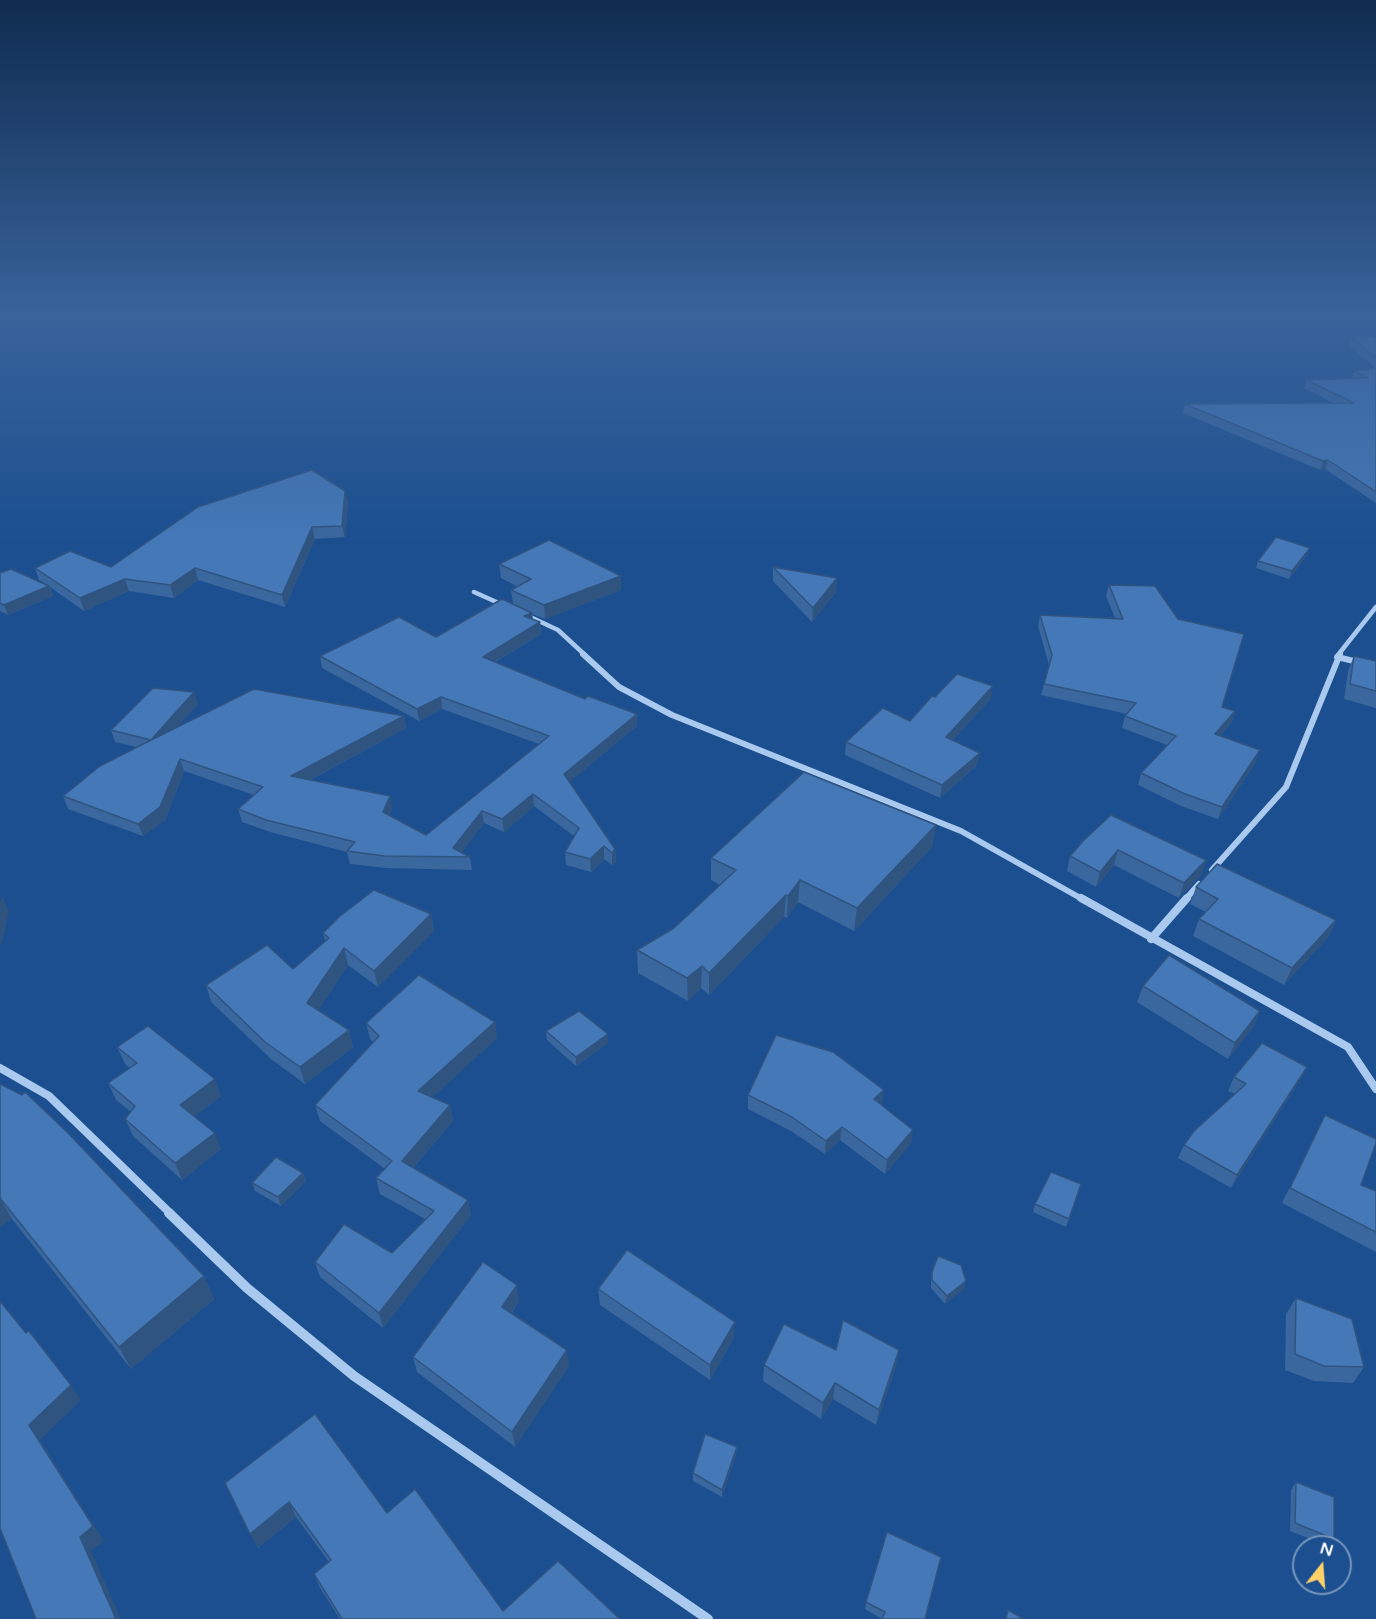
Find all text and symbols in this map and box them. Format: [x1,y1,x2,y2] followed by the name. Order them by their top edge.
[1292,1535,1352,1595] north arrow
[1318,1538,1336,1561] text: N

